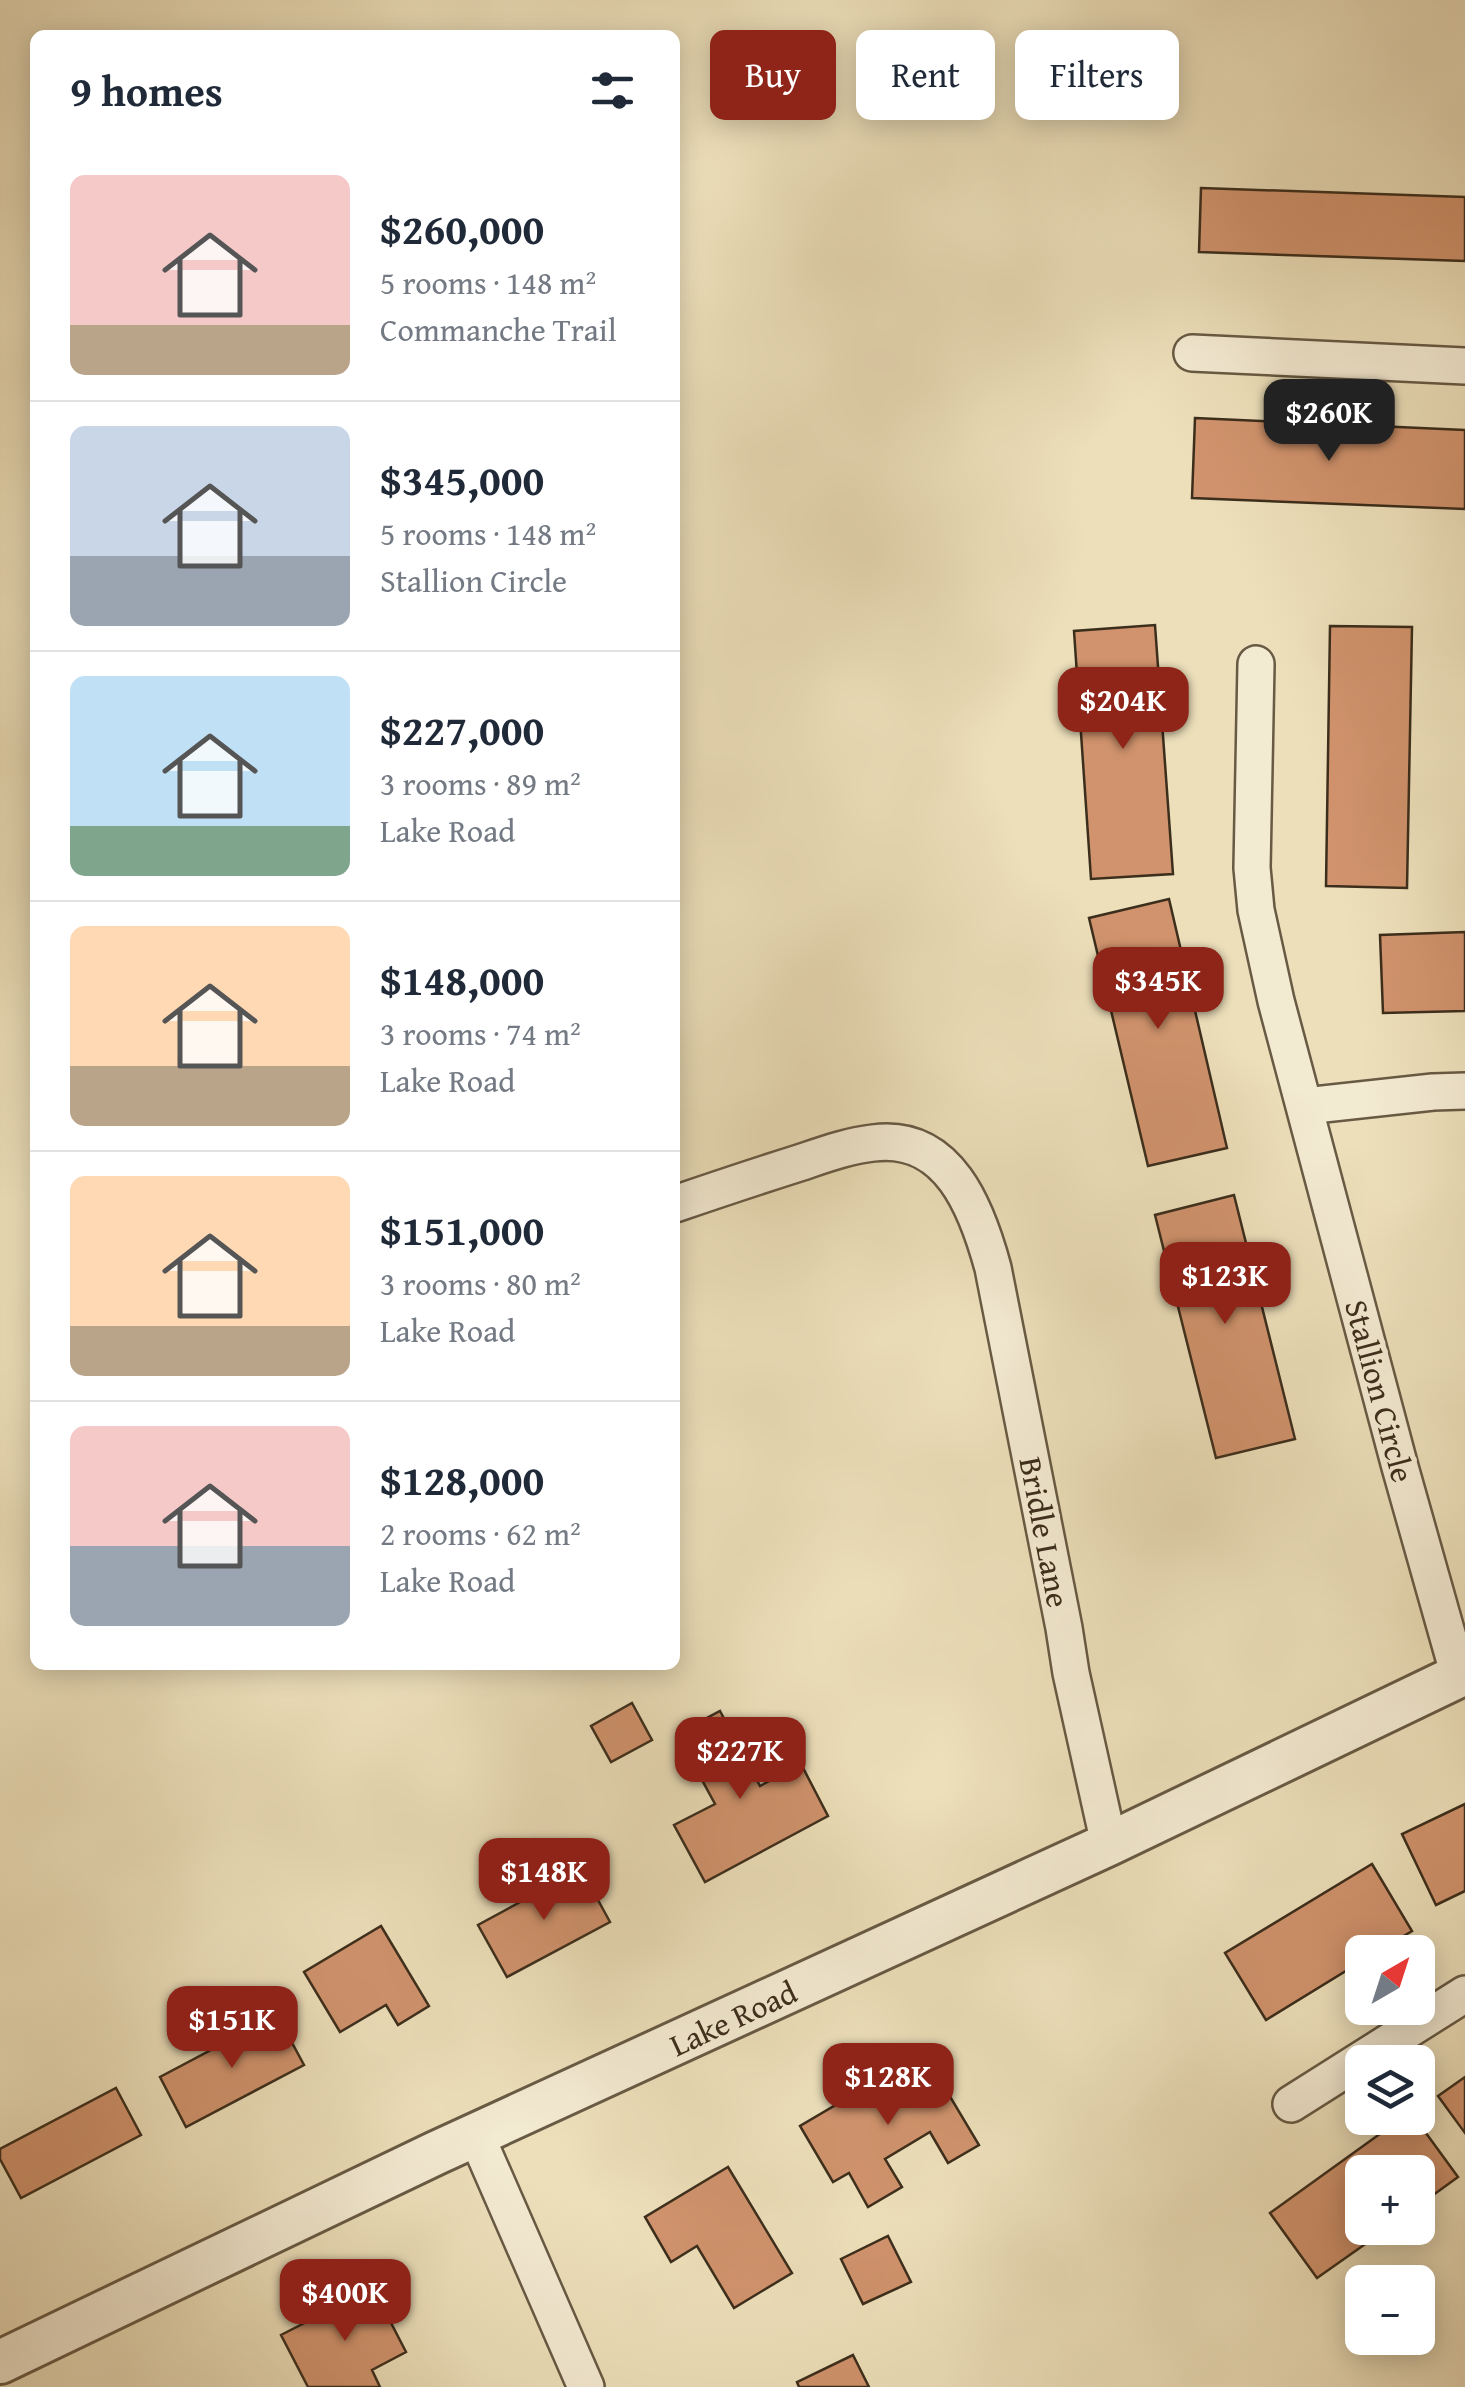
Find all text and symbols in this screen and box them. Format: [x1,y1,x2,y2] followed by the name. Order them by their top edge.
[710,30,836,120] chip: Buy
[856,30,995,120] chip: Rent
[1015,30,1179,120] chip: Filters
[70,60,223,121] text: 9 homes
[585,63,640,118] icon: filters
[380,198,544,259] text: $260,000
[150,215,270,335] icon: home
[380,259,596,306] text: 5 rooms · 148 m²
[380,306,617,353] text: Commanche Trail
[1259,379,1399,464] pin: $260K
[1286,388,1372,435] text: $260K
[380,449,544,510] text: $345,000
[150,466,270,586] icon: home
[380,510,596,557] text: 5 rooms · 148 m²
[380,557,567,604] text: Stallion Circle
[1053,667,1193,752] pin: $204K
[1080,676,1166,723] text: $204K
[380,699,544,760] text: $227,000
[150,716,270,836] icon: home
[380,760,581,807] text: 3 rooms · 89 m²
[380,807,515,854] text: Lake Road
[1088,947,1228,1032] pin: $345K
[380,949,544,1010] text: $148,000
[1115,956,1201,1003] text: $345K
[150,966,270,1086] icon: home
[380,1010,581,1057] text: 3 rooms · 74 m²
[380,1057,515,1104] text: Lake Road
[380,1199,544,1260] text: $151,000
[150,1216,270,1336] icon: home
[1155,1242,1295,1327] pin: $123K
[1182,1251,1268,1298] text: $123K
[380,1260,581,1307] text: 3 rooms · 80 m²
[1333,1295,1427,1487] street label: Stallion Circle
[380,1307,515,1354] text: Lake Road
[380,1449,544,1510] text: $128,000
[1007,1453,1083,1611] street label: Bridle Lane
[150,1466,270,1586] icon: home
[380,1510,581,1557] text: 2 rooms · 62 m²
[380,1557,515,1604] text: Lake Road
[670,1717,810,1802] pin: $227K
[697,1726,783,1773] text: $227K
[474,1838,614,1923] pin: $148K
[501,1847,587,1894] text: $148K
[1345,1935,1435,2025] north arrow
[1345,1935,1435,2355] map controls
[662,1968,804,2068] street label: Lake Road
[162,1986,302,2071] pin: $151K
[189,1995,275,2042] text: $151K
[818,2043,958,2128] pin: $128K
[1345,2045,1435,2135] button: layers
[845,2052,931,2099] text: $128K
[1345,2155,1435,2245] button: +
[275,2259,415,2344] pin: $400K
[1345,2265,1435,2355] button: −
[302,2268,388,2315] text: $400K

